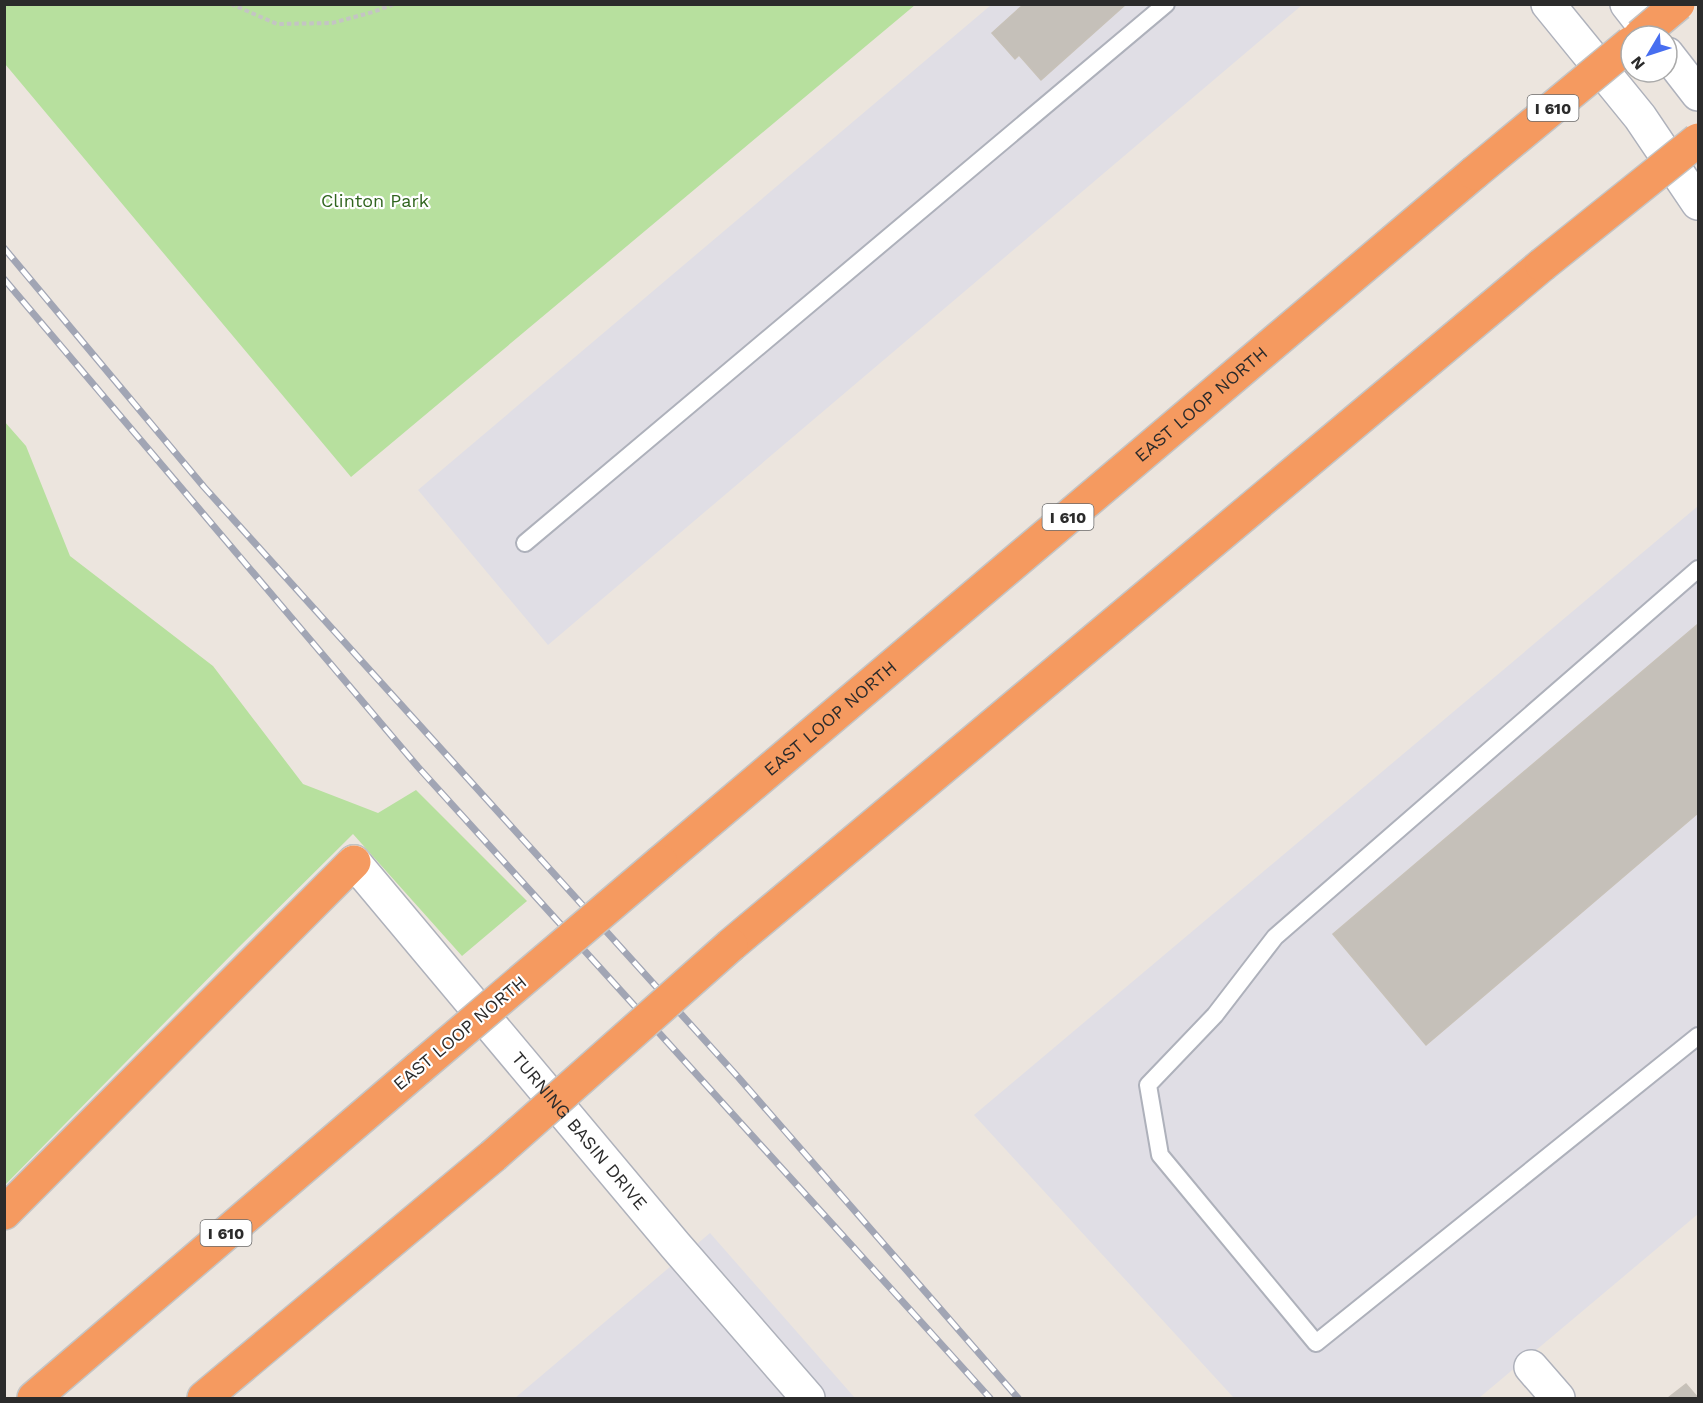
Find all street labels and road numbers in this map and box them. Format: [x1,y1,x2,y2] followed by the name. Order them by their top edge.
[1528,95,1578,121] road number: I 610
[1130,342,1271,466] street label: EAST LOOP NORTH
[1042,504,1094,530] road number: I 610
[759,656,901,780] street label: EAST LOOP NORTH
[389,971,530,1094] street label: EAST LOOP NORTH
[508,1047,652,1214] street label: TURNING BASIN DRIVE
[200,1220,252,1246] road number: I 610

